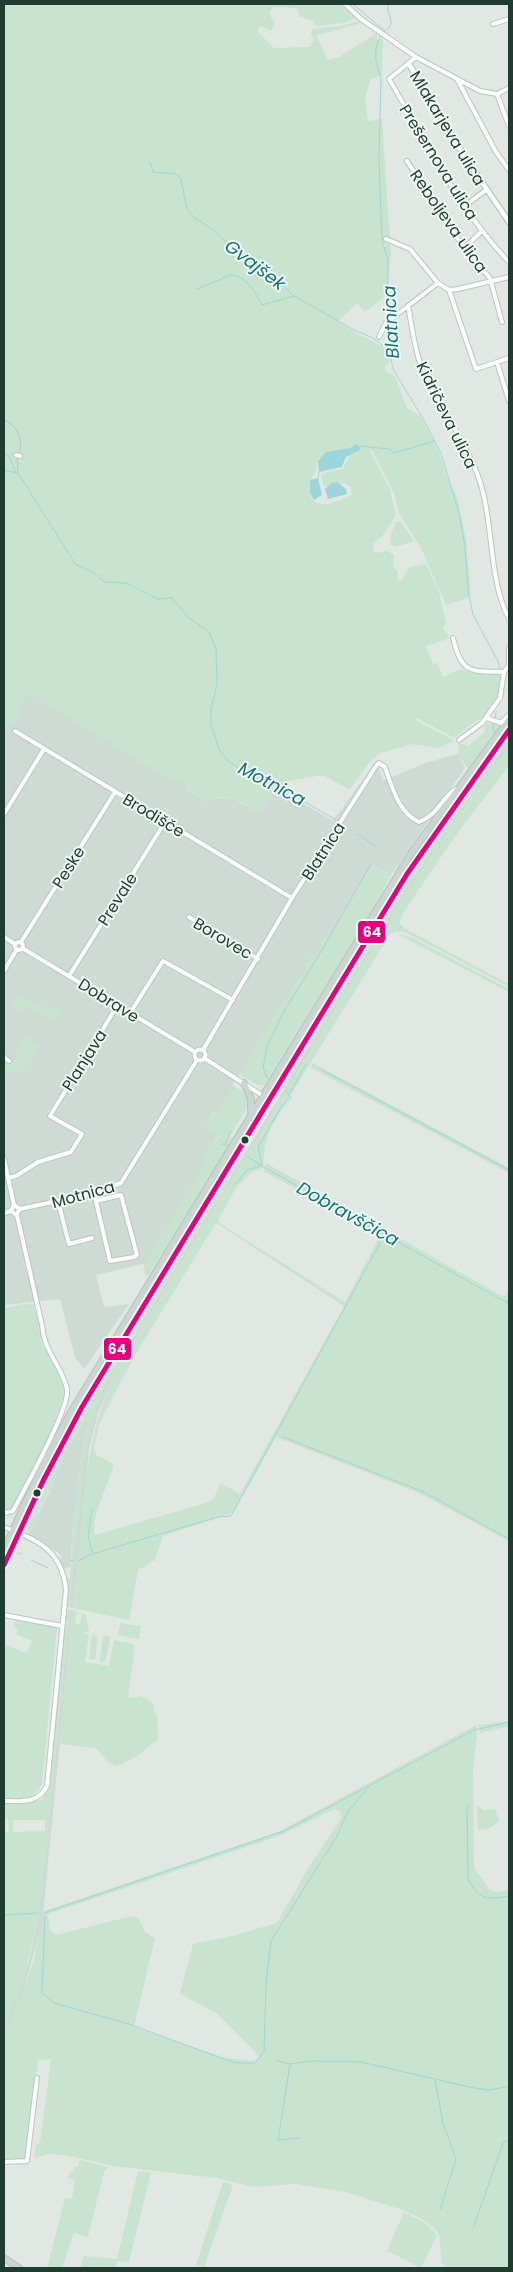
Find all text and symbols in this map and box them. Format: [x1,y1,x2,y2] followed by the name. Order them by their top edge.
[404,67,491,190] street label: Mlakarjeva ulica
[394,100,483,225] street label: Prešernova ulica
[404,165,493,278] street label: Reboljeva ulica
[220,233,292,296] water label: Gvajšek
[376,285,405,359] water label: Blatnica
[411,358,482,473] street label: Kidričeva ulica
[234,755,310,812] water label: Motnica
[118,788,189,843] street label: Brodišče
[296,818,351,885] street label: Blatnica
[47,842,90,893] street label: Peske
[92,868,143,930] street label: Prevale
[189,912,257,965] street label: Borovec
[357,920,386,944] line badge: 64
[363,922,381,942] text: 64
[74,973,144,1028] street label: Dobrave
[56,1025,112,1096] street label: Planjava
[240,1135,250,1145] unlabelled marker
[49,1175,117,1214] street label: Motnica
[293,1175,404,1252] water label: Dobravščica
[103,1337,132,1361] line badge: 64
[108,1339,126,1359] text: 64
[32,1488,42,1498] unlabelled marker

